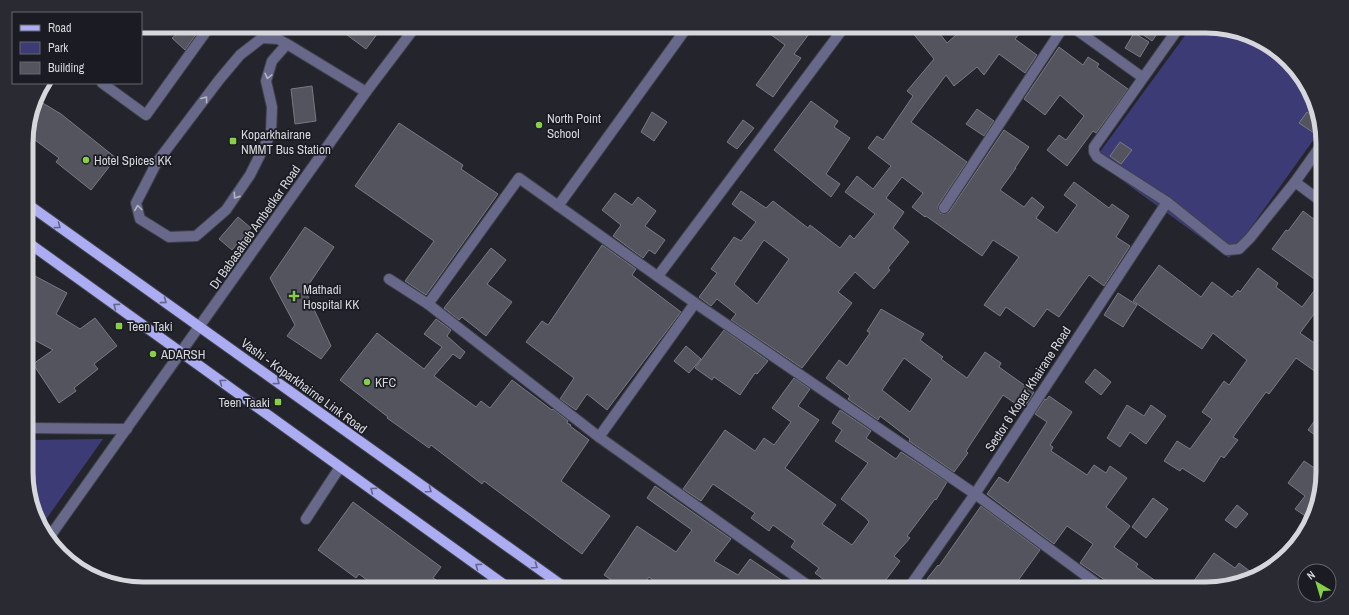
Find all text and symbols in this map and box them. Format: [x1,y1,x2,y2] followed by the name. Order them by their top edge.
[12,12,142,84] legend
[48,20,72,36] text: Road
[48,40,68,56] text: Park
[48,60,85,76] text: Building
[264,73,272,80] one-way arrow
[200,96,207,103] one-way arrow
[547,110,601,142] place label: North Point School
[534,120,544,130] marker: North Point School
[241,126,331,158] place label: Koparkhairane NMMT Bus Station
[228,136,238,146] marker: Koparkhairane NMMT Bus Station
[94,152,172,169] place label: Hotel Spices KK
[81,155,91,165] marker: Hotel Spices KK
[206,162,304,292] street label: Dr Babasaheb Ambedkar Road
[233,192,241,199] one-way arrow
[134,205,143,211] one-way arrow
[54,221,61,228] one-way arrow
[303,281,359,313] place label: Mathadi Hospital KK
[288,290,300,302] marker: Mathadi Hospital KK
[160,296,167,304] one-way arrow
[114,304,121,311] one-way arrow
[127,318,173,335] place label: Teen Taki
[114,321,124,331] marker: Teen Taki
[981,323,1075,455] street label: Sector 6 Kopar Khairane Road
[238,335,370,437] street label: Vashi - Koparkhairne Link Road
[160,346,205,363] place label: ADARSH
[148,349,158,359] marker: ADARSH
[375,374,397,391] place label: KFC
[362,377,372,387] marker: KFC
[273,378,280,385] one-way arrow
[219,379,226,387] one-way arrow
[218,394,270,411] place label: Teen Taaki
[273,397,283,407] marker: Teen Taaki
[424,485,431,492] one-way arrow
[370,487,377,495] one-way arrow
[530,561,537,568] one-way arrow
[1297,563,1337,603] north arrow
[476,564,483,571] one-way arrow
[1304,568,1318,583] text: N

